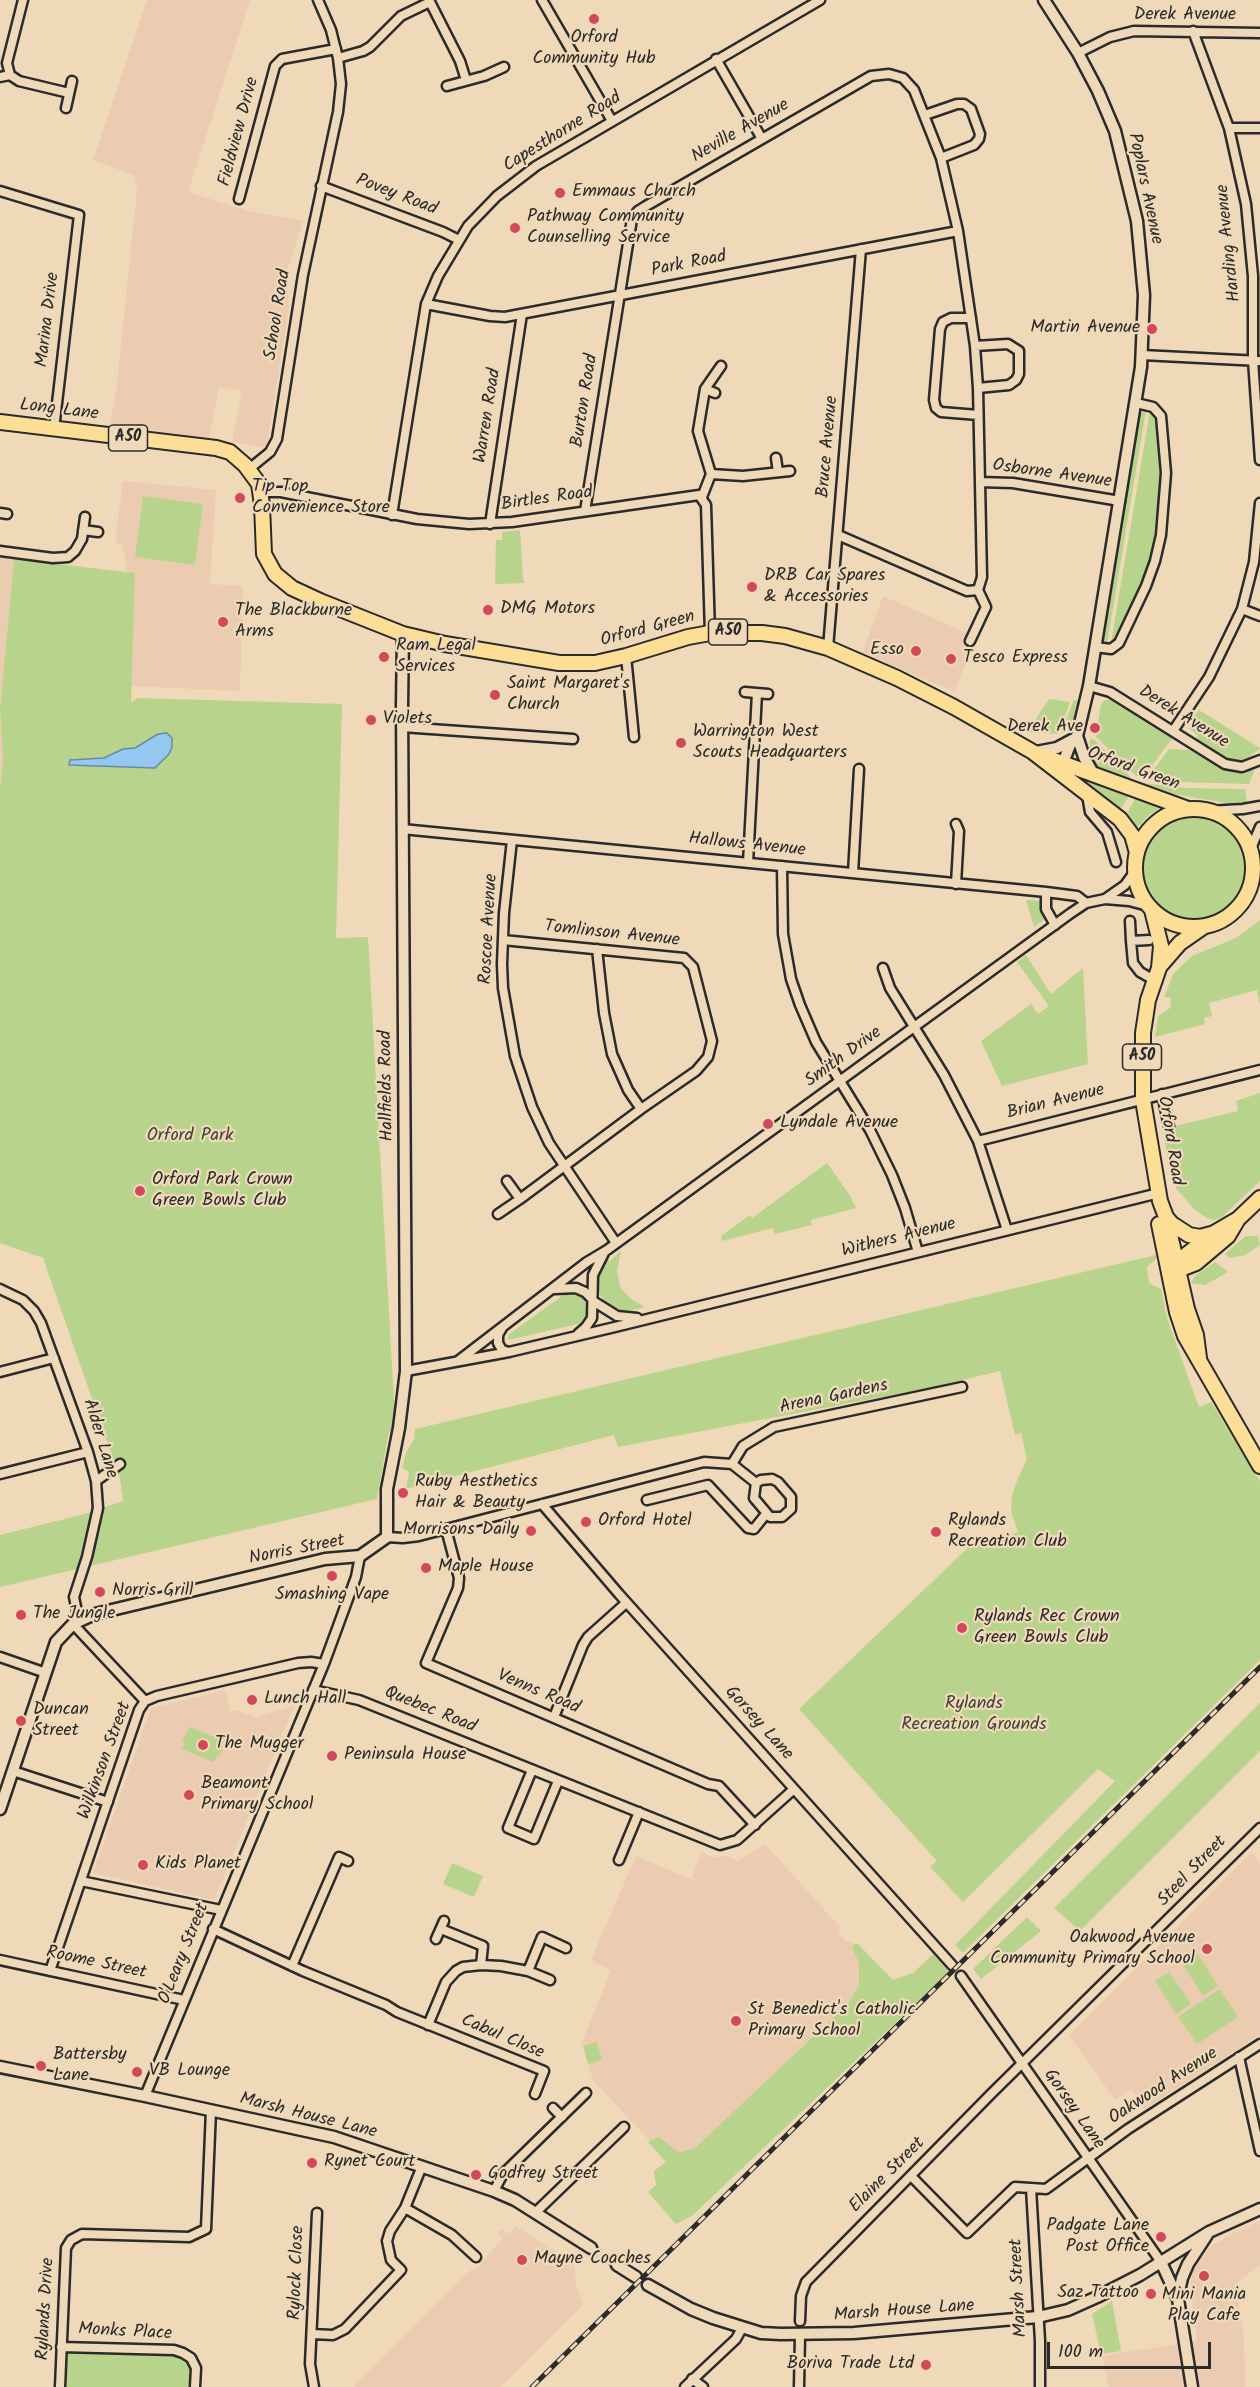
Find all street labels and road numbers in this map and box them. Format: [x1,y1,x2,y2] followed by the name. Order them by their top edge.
[1134,5,1236,27] street label: Derek Avenue
[215,75,265,189] street label: Fieldview Drive
[500,88,626,178] street label: Capesthorne Road
[688,95,794,169] street label: Neville Avenue
[1122,131,1166,247] street label: Poplars Avenue
[352,171,440,221] street label: Povey Road
[1213,183,1247,303] street label: Harding Avenue
[650,247,728,283] street label: Park Road
[261,268,297,362] street label: School Road
[32,271,66,369] street label: Marina Drive
[568,353,604,449] street label: Burton Road
[471,367,507,465] street label: Warren Road
[18,395,100,427] street label: Long Lane
[814,395,844,499] street label: Bruce Avenue
[108,425,148,451] road number: A50
[991,456,1113,494] street label: Osborne Avenue
[500,483,594,517] street label: Birtles Road
[598,607,698,653] street label: Orford Green
[708,619,748,645] road number: A50
[1134,682,1232,754] street label: Derek Avenue
[1084,743,1182,797] street label: Orford Green
[687,829,807,863] street label: Hallows Avenue
[476,873,504,985] street label: Roscoe Avenue
[543,917,681,953] street label: Tomlinson Avenue
[801,1023,887,1093] street label: Smith Drive
[376,1030,400,1142] street label: Hallfields Road
[1122,1044,1162,1070] road number: A50
[1005,1080,1107,1126] street label: Brian Avenue
[1151,1095,1187,1187] street label: Orford Road
[840,1214,958,1264] street label: Withers Avenue
[778,1376,890,1420] street label: Arena Gardens
[77,1397,121,1481] street label: Alder Lane
[247,1531,347,1571] street label: Norris Street
[493,1666,583,1720] street label: Venns Road
[719,1682,797,1766] street label: Gorsey Lane
[381,1683,479,1739] street label: Quebec Road
[75,1699,137,1823] street label: Wilkinson Street
[1154,1832,1232,1912] street label: Steel Street
[155,1900,215,2008] street label: O'Leary Street
[44,1943,148,1985] street label: Roome Street
[457,2011,547,2065] street label: Cabul Close
[1105,2044,1223,2130] street label: Oakwood Avenue
[1038,2066,1108,2154] street label: Gorsey Lane
[237,2089,379,2145] street label: Marsh House Lane
[846,2134,930,2218] street label: Elaine Street
[286,2226,310,2320] street label: Rylock Close
[1007,2238,1033,2338] street label: Marsh Street
[34,2257,60,2361] street label: Rylands Drive
[833,2296,975,2328] street label: Marsh House Lane
[77,2320,173,2346] street label: Monks Place

